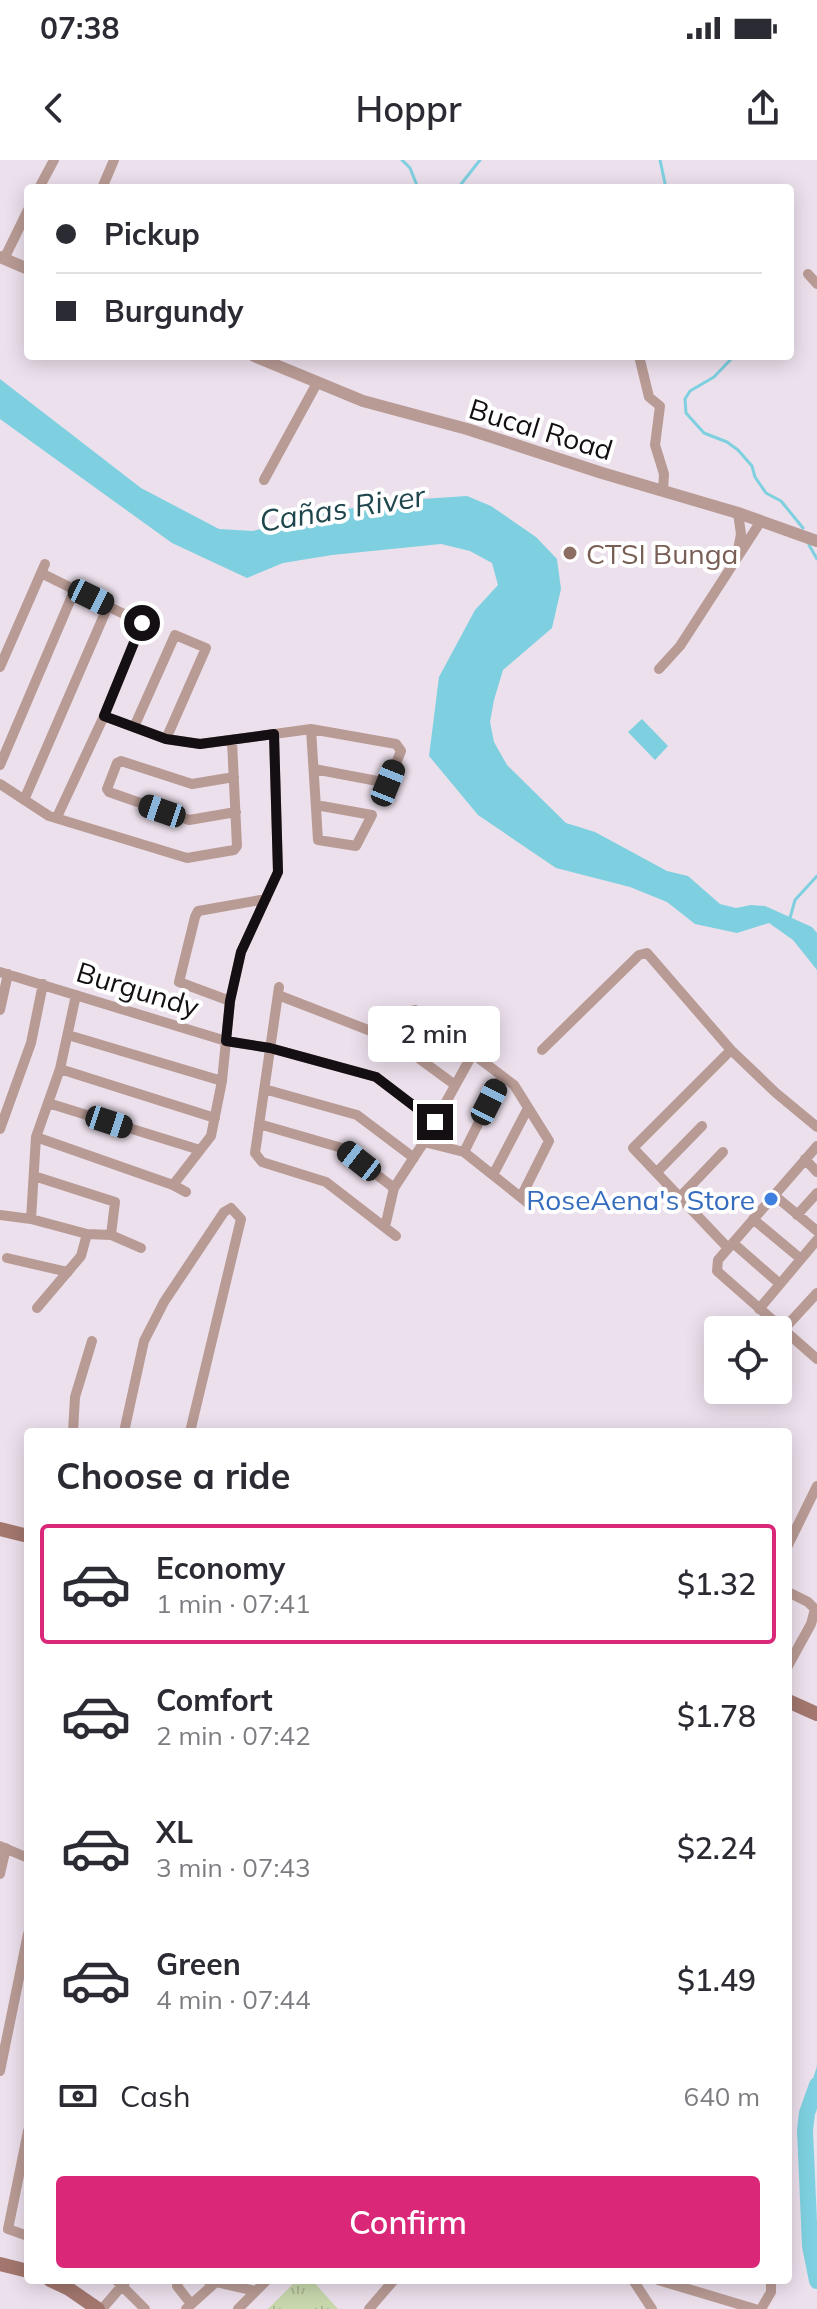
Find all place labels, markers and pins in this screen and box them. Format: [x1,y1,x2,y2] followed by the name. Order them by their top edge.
[586,536,738,571] place label: CTSI Bunga
[561,544,579,562] marker: CTSI Bunga
[526,1182,755,1217] place label: RoseAena's Store
[762,1190,780,1208] marker: RoseAena's Store

